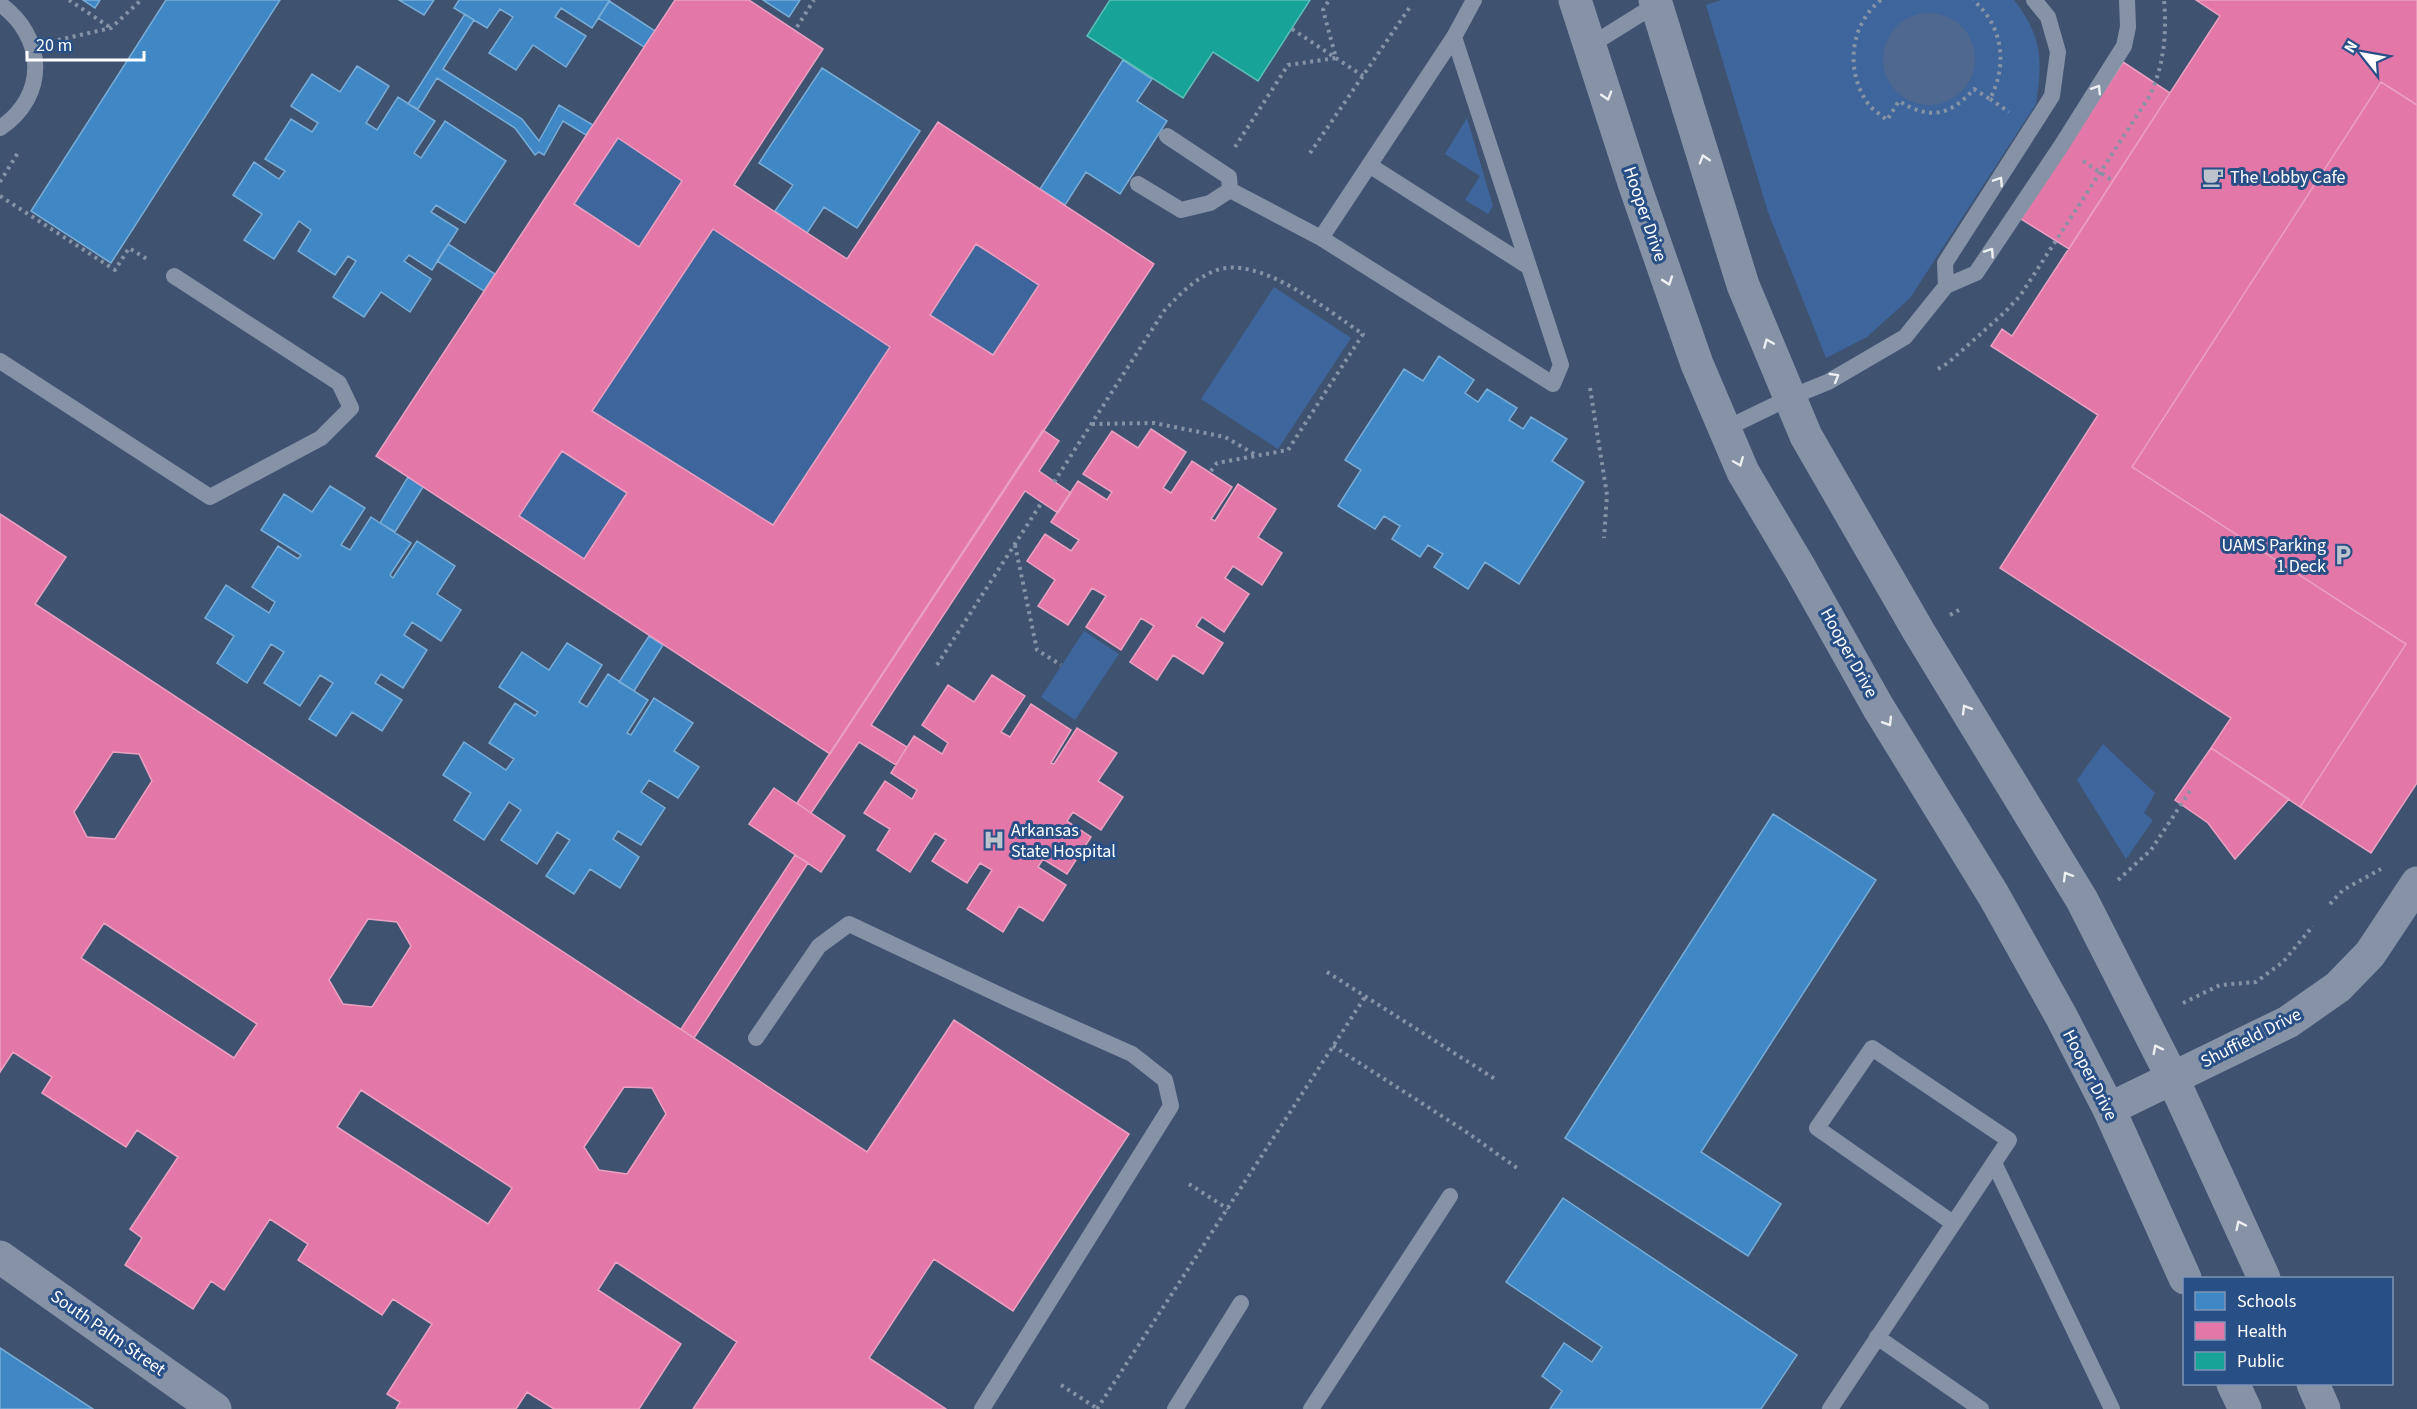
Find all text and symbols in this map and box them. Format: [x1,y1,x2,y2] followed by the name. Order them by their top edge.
[27,24,144,62] scale bar
[2333,24,2393,84] north arrow
[36,33,72,58] text: 20 m
[2339,37,2363,57] text: N
[2090,84,2101,95] one-way arrow
[1600,90,1612,100] one-way arrow
[1699,154,1712,165] one-way arrow
[1617,163,1673,265] street label: Hooper Drive
[2201,165,2225,189] cafe icon: The Lobby Cafe
[2230,165,2346,190] place label: The Lobby Cafe
[1991,177,2003,187] one-way arrow
[1983,247,1994,258] one-way arrow
[1660,275,1673,286] one-way arrow
[1763,338,1775,349] one-way arrow
[1829,373,1840,385] one-way arrow
[1732,456,1744,467] one-way arrow
[2222,533,2326,579] place label: UAMS Parking 1 Deck
[2331,543,2355,567] parking icon: UAMS Parking 1 Deck
[1814,604,1884,702] street label: Hooper Drive
[1962,705,1973,715] one-way arrow
[1881,716,1893,726] one-way arrow
[1011,818,1116,864] place label: Arkansas State Hospital
[982,828,1006,852] hospital icon: Arkansas State Hospital
[2063,872,2075,882] one-way arrow
[2196,1002,2306,1074] street label: Shuffield Drive
[2056,1025,2124,1125] street label: Hooper Drive
[2153,1044,2165,1055] one-way arrow
[2235,1221,2247,1232] one-way arrow
[2183,1277,2393,1385] legend
[45,1284,171,1382] street label: South Palm Street
[2237,1289,2296,1314] text: Schools
[2237,1319,2287,1344] text: Health
[2237,1349,2284,1374] text: Public

